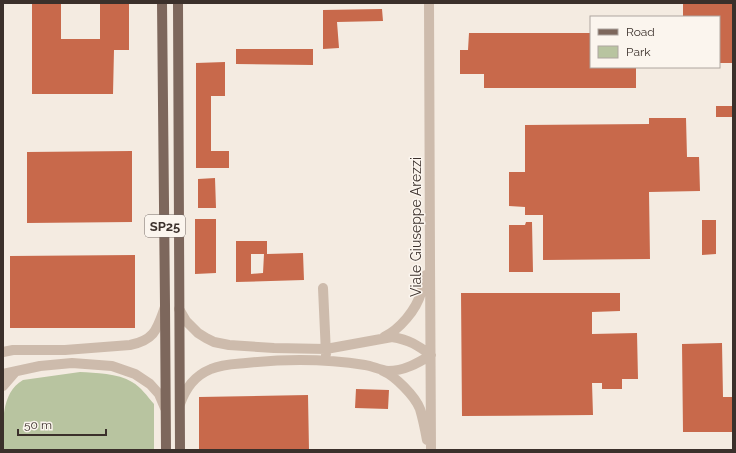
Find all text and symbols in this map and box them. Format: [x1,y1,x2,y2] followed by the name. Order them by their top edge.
[590,16,720,68] legend
[626,25,655,39] text: Road
[626,45,651,59] text: Park
[408,157,424,297] street label: Viale Giuseppe Arezzi
[145,215,185,237] road number: SP25
[18,411,106,437] scale bar
[24,418,52,432] text: 50 m

